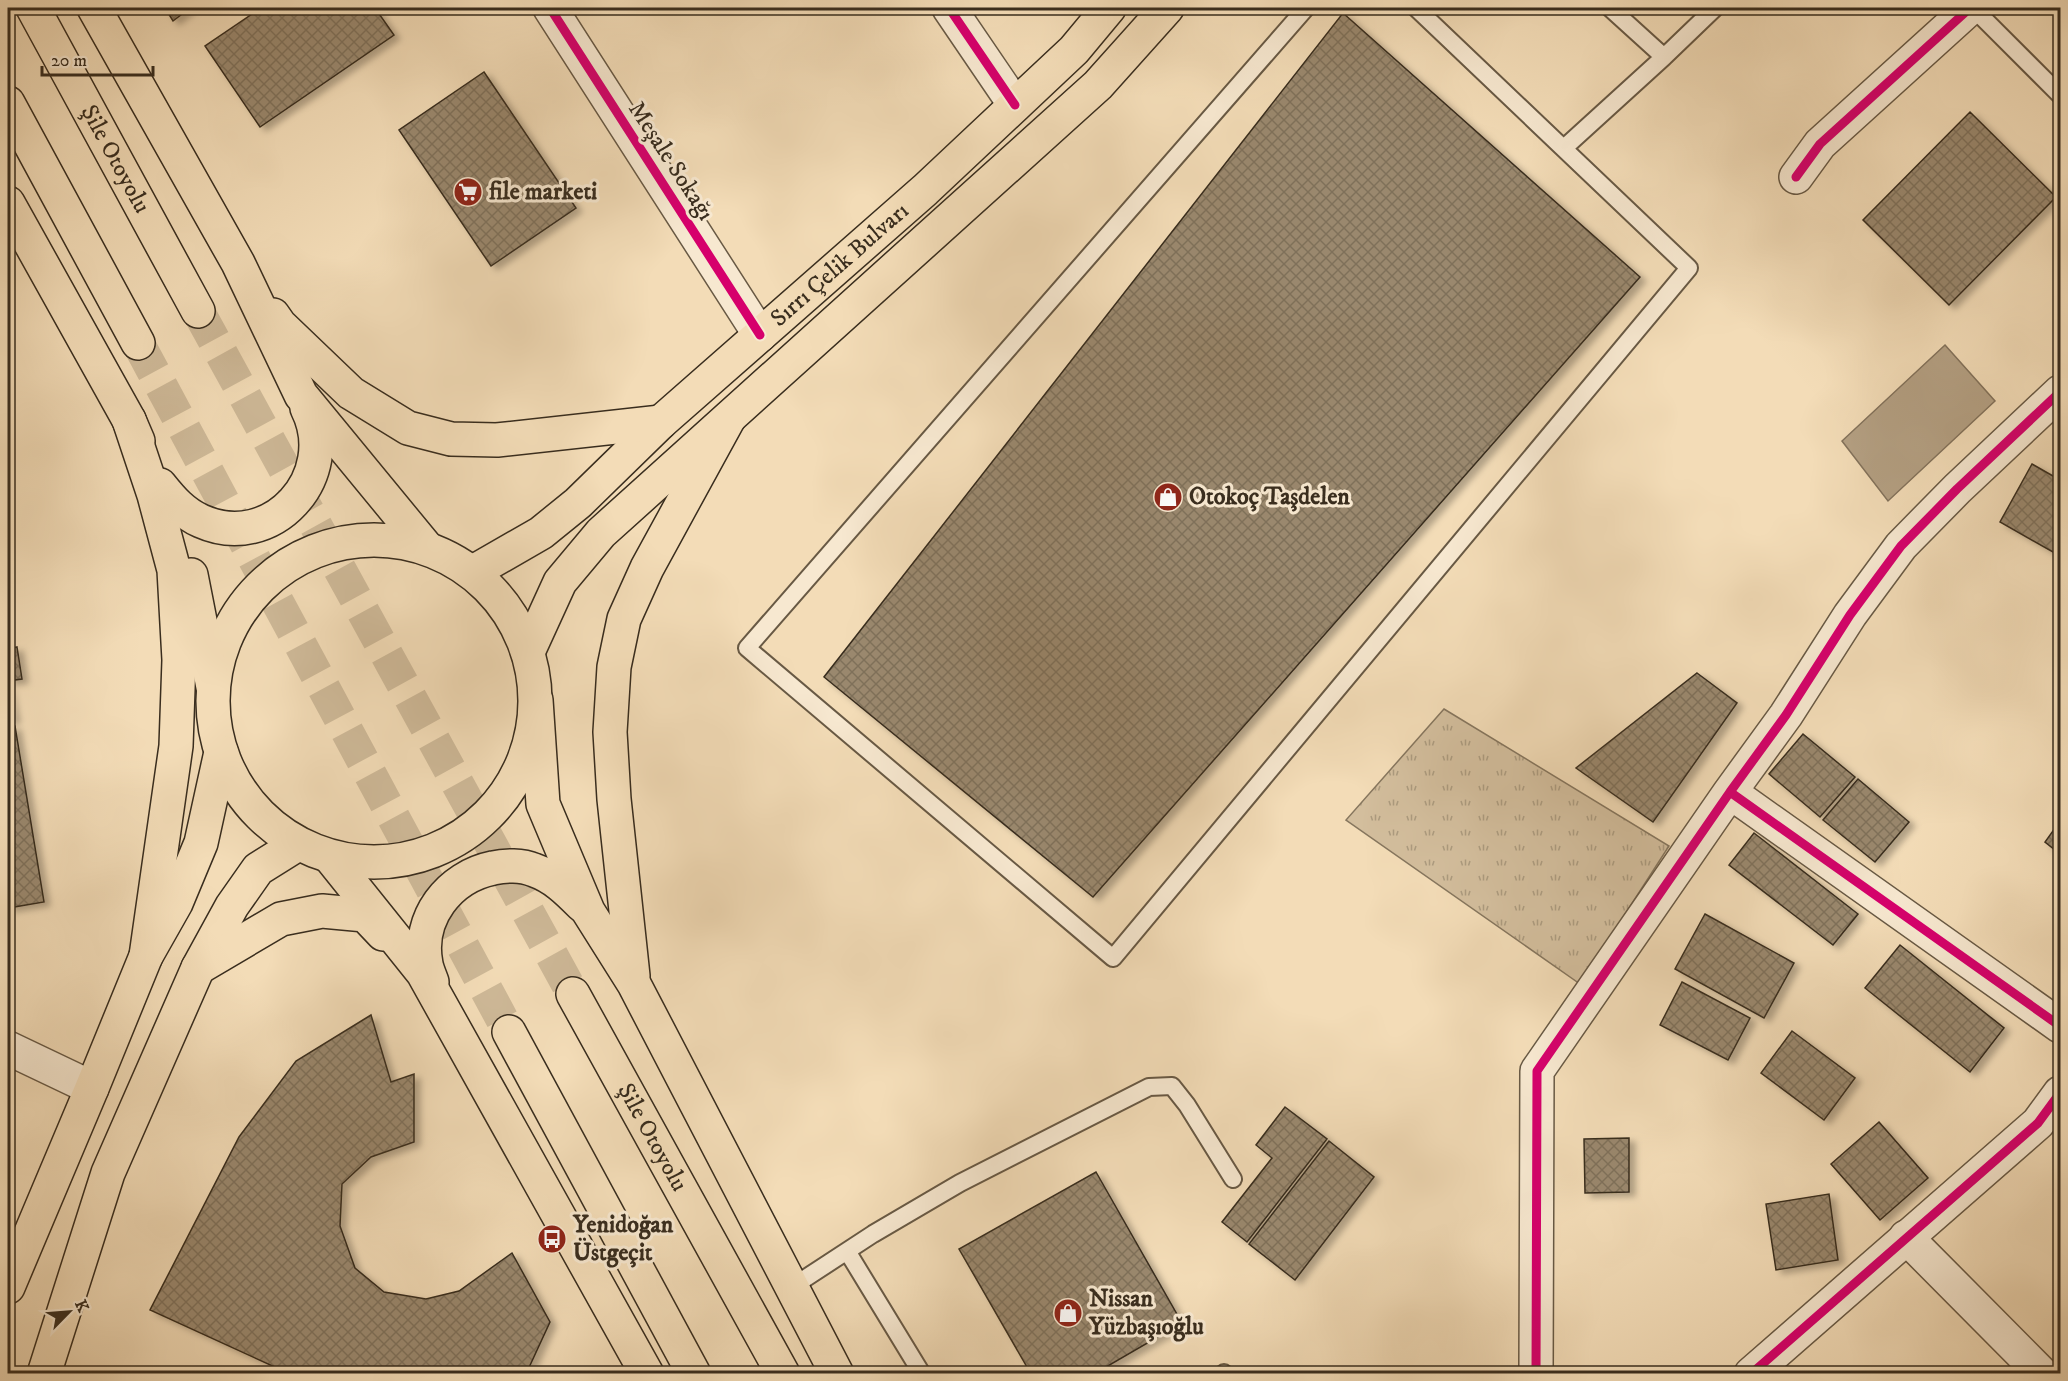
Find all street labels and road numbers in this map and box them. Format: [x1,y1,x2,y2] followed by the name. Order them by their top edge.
[621,96,721,226] street label: Meşale Sokağı
[74,100,157,218] street label: Şile Otoyolu
[764,196,915,334] street label: Sırrı Çelik Bulvarı
[610,1078,694,1197] street label: Şile Otoyolu

